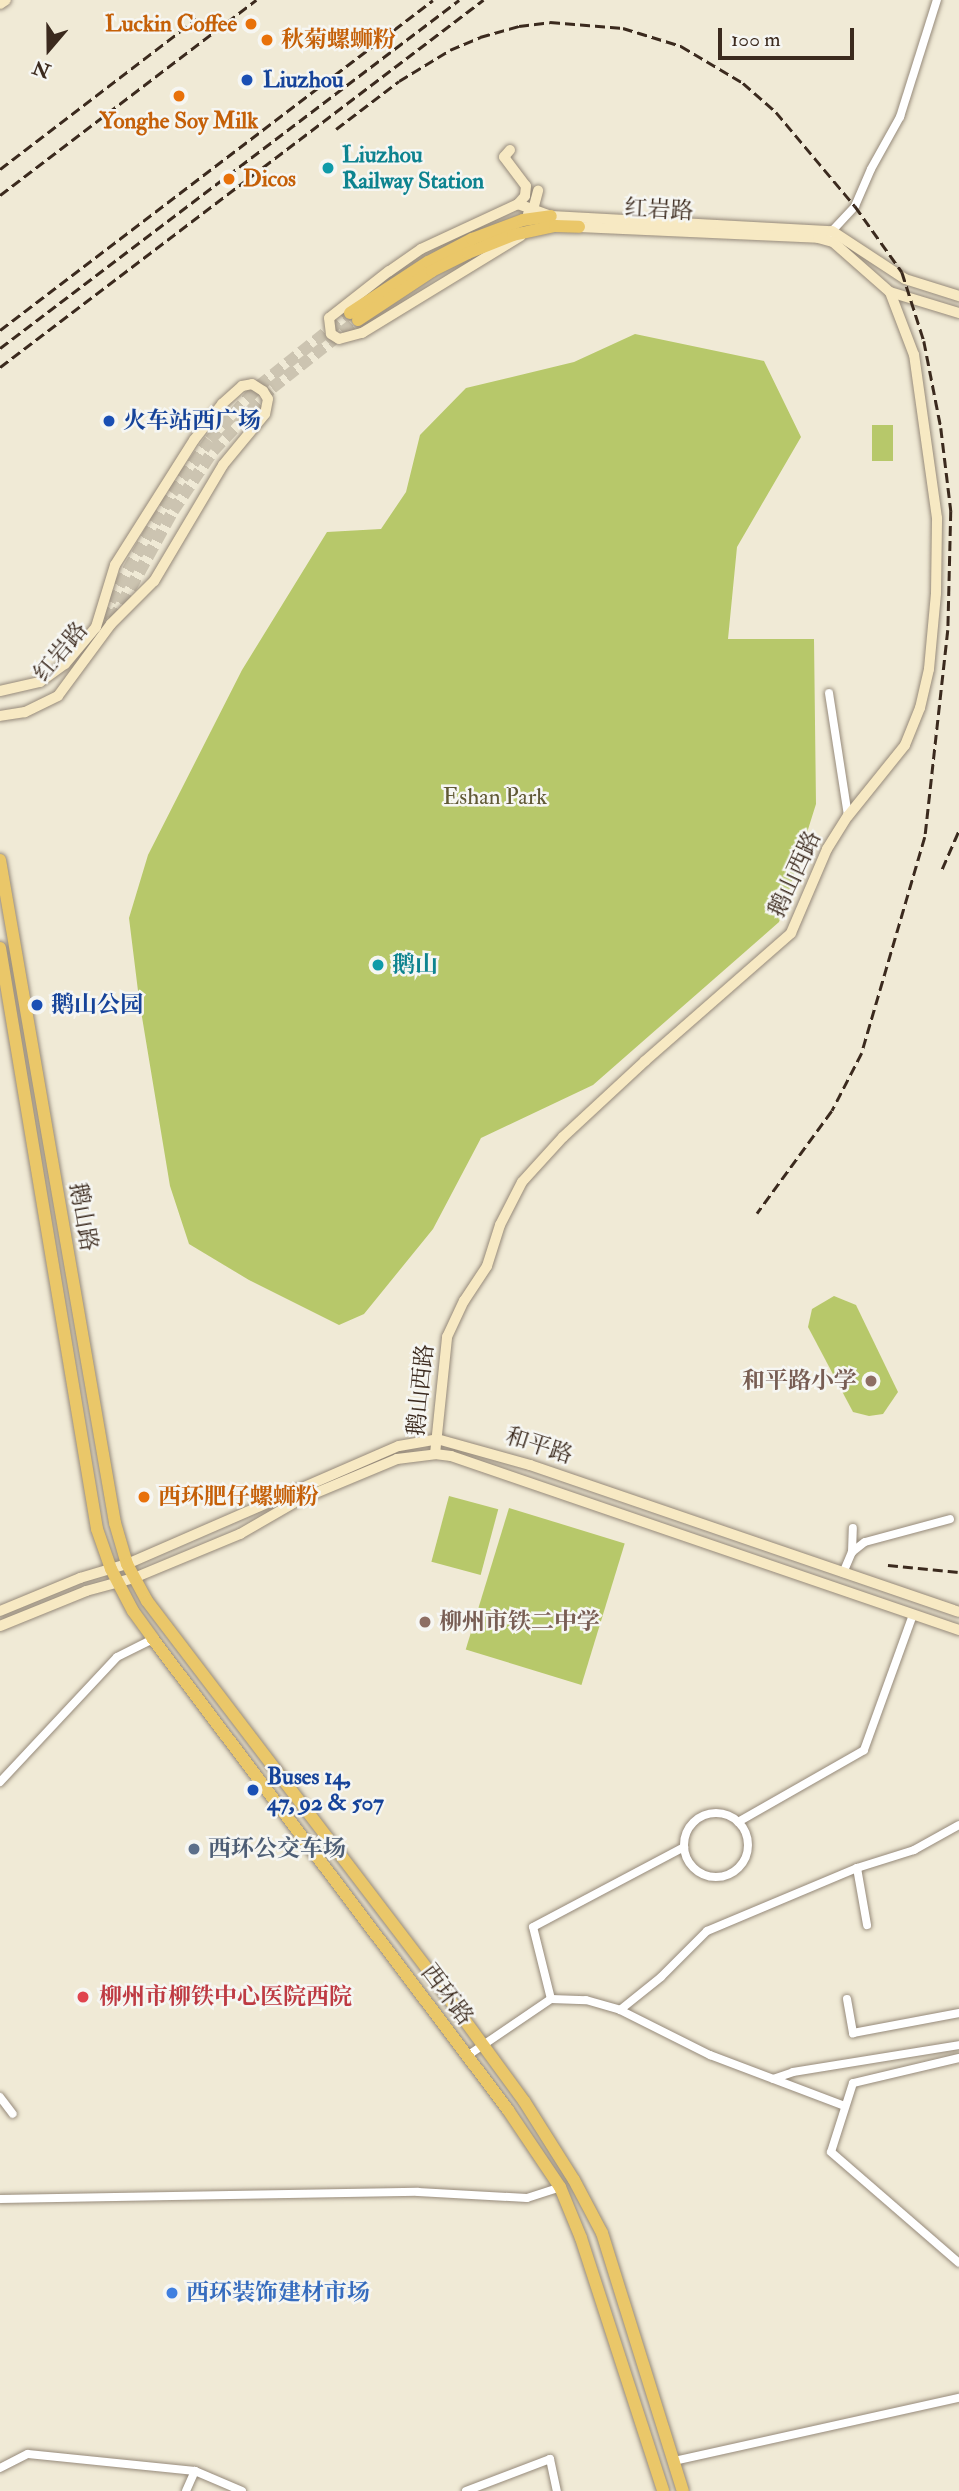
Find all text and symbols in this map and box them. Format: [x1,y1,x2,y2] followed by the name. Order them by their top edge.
[105,10,237,38] place label: Luckin Coffee
[14,14,84,84] north arrow
[721,14,858,58] scale bar
[243,16,259,32] marker: Luckin Coffee
[281,26,396,54] place label: 秋菊螺蛳粉
[731,26,781,53] text: 100 m
[259,32,275,48] marker: 秋菊螺蛳粉
[30,55,54,83] text: N
[263,66,344,94] place label: Liuzhou
[237,70,257,90] marker: Liuzhou
[171,88,187,104] marker: Yonghe Soy Milk
[100,107,258,135] place label: Yonghe Soy Milk
[342,141,484,195] place label: Liuzhou Railway Station
[320,160,336,176] marker: Liuzhou Railway Station
[243,165,296,193] place label: Dicos
[221,171,237,187] marker: Dicos
[624,194,694,226] street label: 红岩路
[123,407,261,435] place label: 火车站西广场
[101,413,117,429] marker: 火车站西广场
[28,617,94,687] street label: 红岩路
[443,783,547,811] park label: Eshan Park
[763,826,827,922] street label: 鹅山西路
[392,951,438,979] place label: 鹅山
[370,957,386,973] marker: 鹅山
[51,991,143,1019] place label: 鹅山公园
[29,997,45,1013] marker: 鹅山公园
[63,1181,103,1253] street label: 鹅山路
[402,1343,440,1437] street label: 鹅山西路
[742,1367,857,1395] place label: 和平路小学
[863,1373,879,1389] marker: 和平路小学
[502,1422,576,1470] street label: 和平路
[158,1483,319,1511] place label: 西环肥仔螺蛳粉
[136,1489,152,1505] marker: 西环肥仔螺蛳粉
[439,1608,600,1636] place label: 柳州市铁二中学
[417,1614,433,1630] marker: 柳州市铁二中学
[267,1763,384,1817] place label: Buses 14, 47, 92 & 507
[245,1782,261,1798] marker: Buses 14, 47, 92 & 507
[208,1835,346,1863] place label: 西环公交车场
[186,1841,202,1857] marker: 西环公交车场
[415,1959,479,2031] street label: 西环路
[99,1983,352,2011] place label: 柳州市柳铁中心医院西院
[73,1987,93,2007] marker: 柳州市柳铁中心医院西院
[186,2279,370,2307] place label: 西环装饰建材市场
[164,2285,180,2301] marker: 西环装饰建材市场

